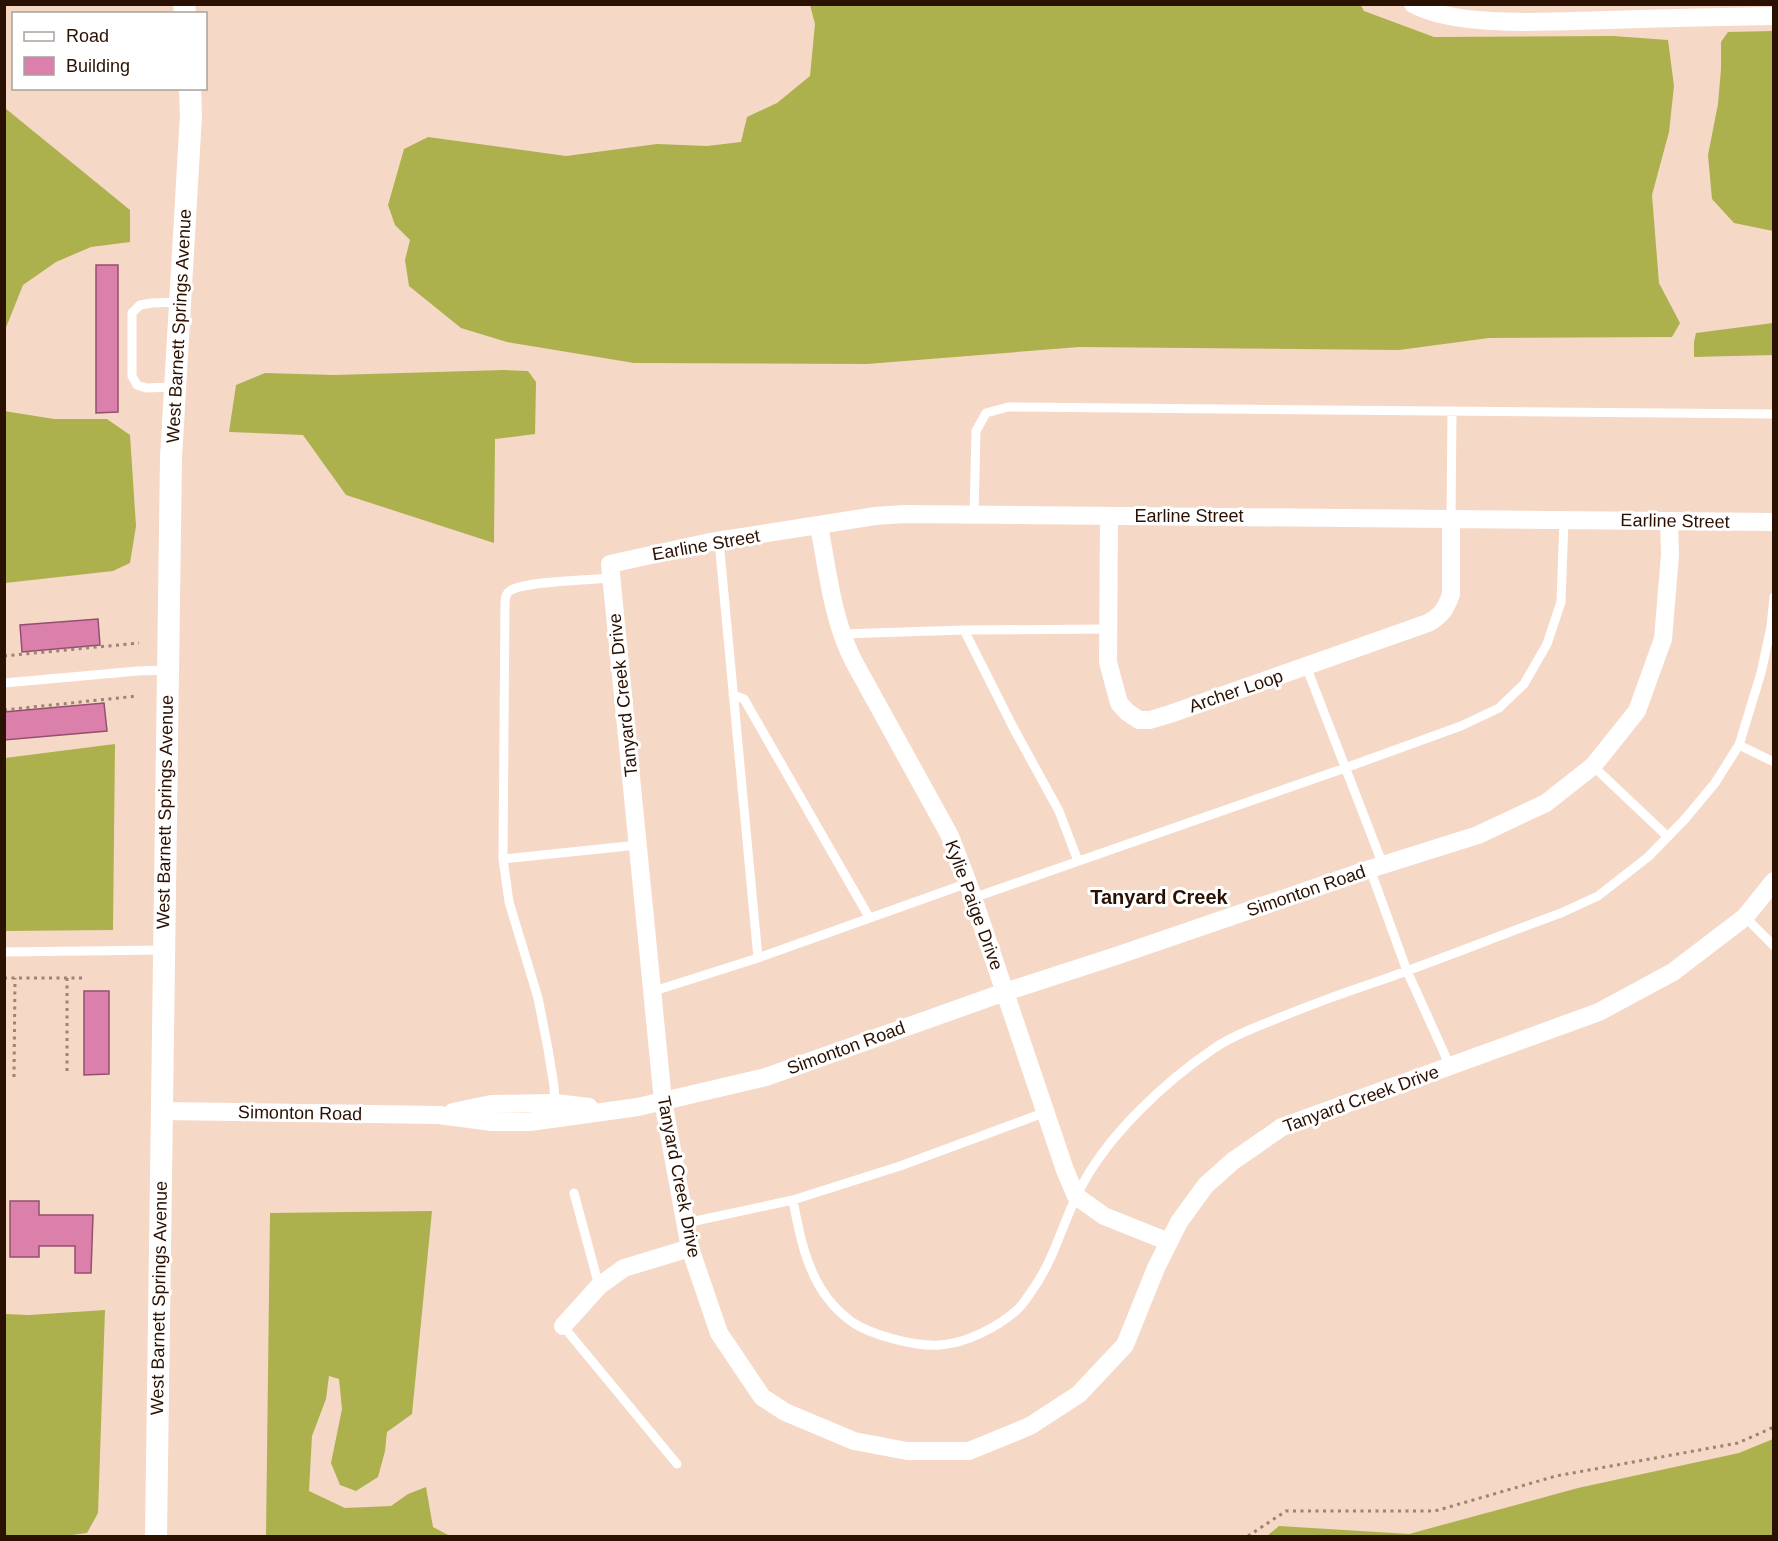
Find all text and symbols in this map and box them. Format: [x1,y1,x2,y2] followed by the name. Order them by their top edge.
[12,12,207,90] legend
[66,26,109,46] text: Road
[66,56,130,76] text: Building
[163,208,195,444] street label: West Barnett Springs Avenue
[1134,506,1244,526] street label: Earline Street
[1620,510,1730,532] street label: Earline Street
[651,526,761,564] street label: Earline Street
[604,612,642,778] street label: Tanyard Creek Drive
[1186,666,1286,716] street label: Archer Loop
[153,695,177,929] street label: West Barnett Springs Avenue
[941,837,1007,973] street label: Kylie Paige Drive
[1244,861,1368,921] street label: Simonton Road
[1090,886,1229,908] district label: Tanyard Creek
[784,1017,908,1079] street label: Simonton Road
[1280,1062,1442,1136] street label: Tanyard Creek Drive
[654,1095,704,1259] street label: Tanyard Creek Drive
[238,1102,362,1124] street label: Simonton Road
[147,1181,171,1415] street label: West Barnett Springs Avenue

